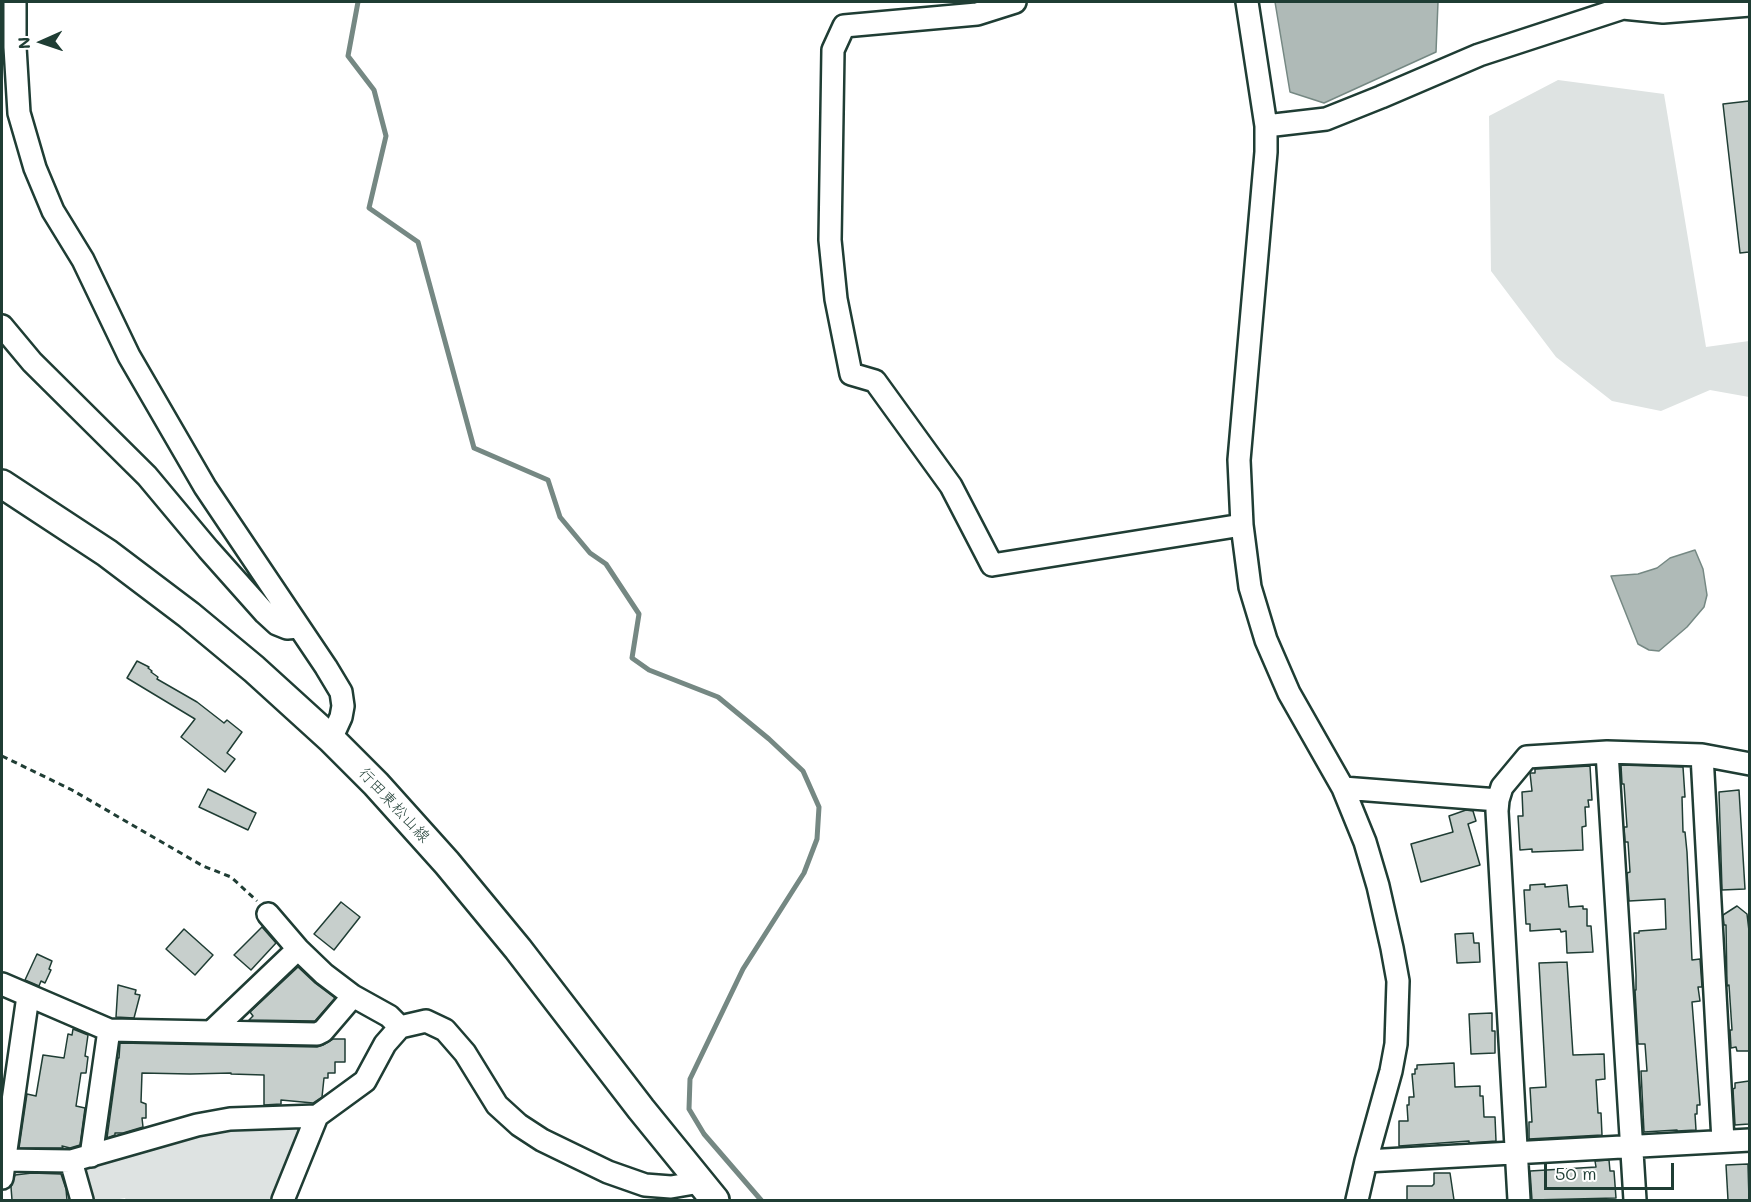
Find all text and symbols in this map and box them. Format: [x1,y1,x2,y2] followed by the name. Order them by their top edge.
[12,12,72,72] north arrow
[13,36,34,50] text: N
[354,763,434,847] street label: 行田東松山線
[1547,1151,1678,1189] scale bar
[1555,1161,1597,1185] text: 50 m

